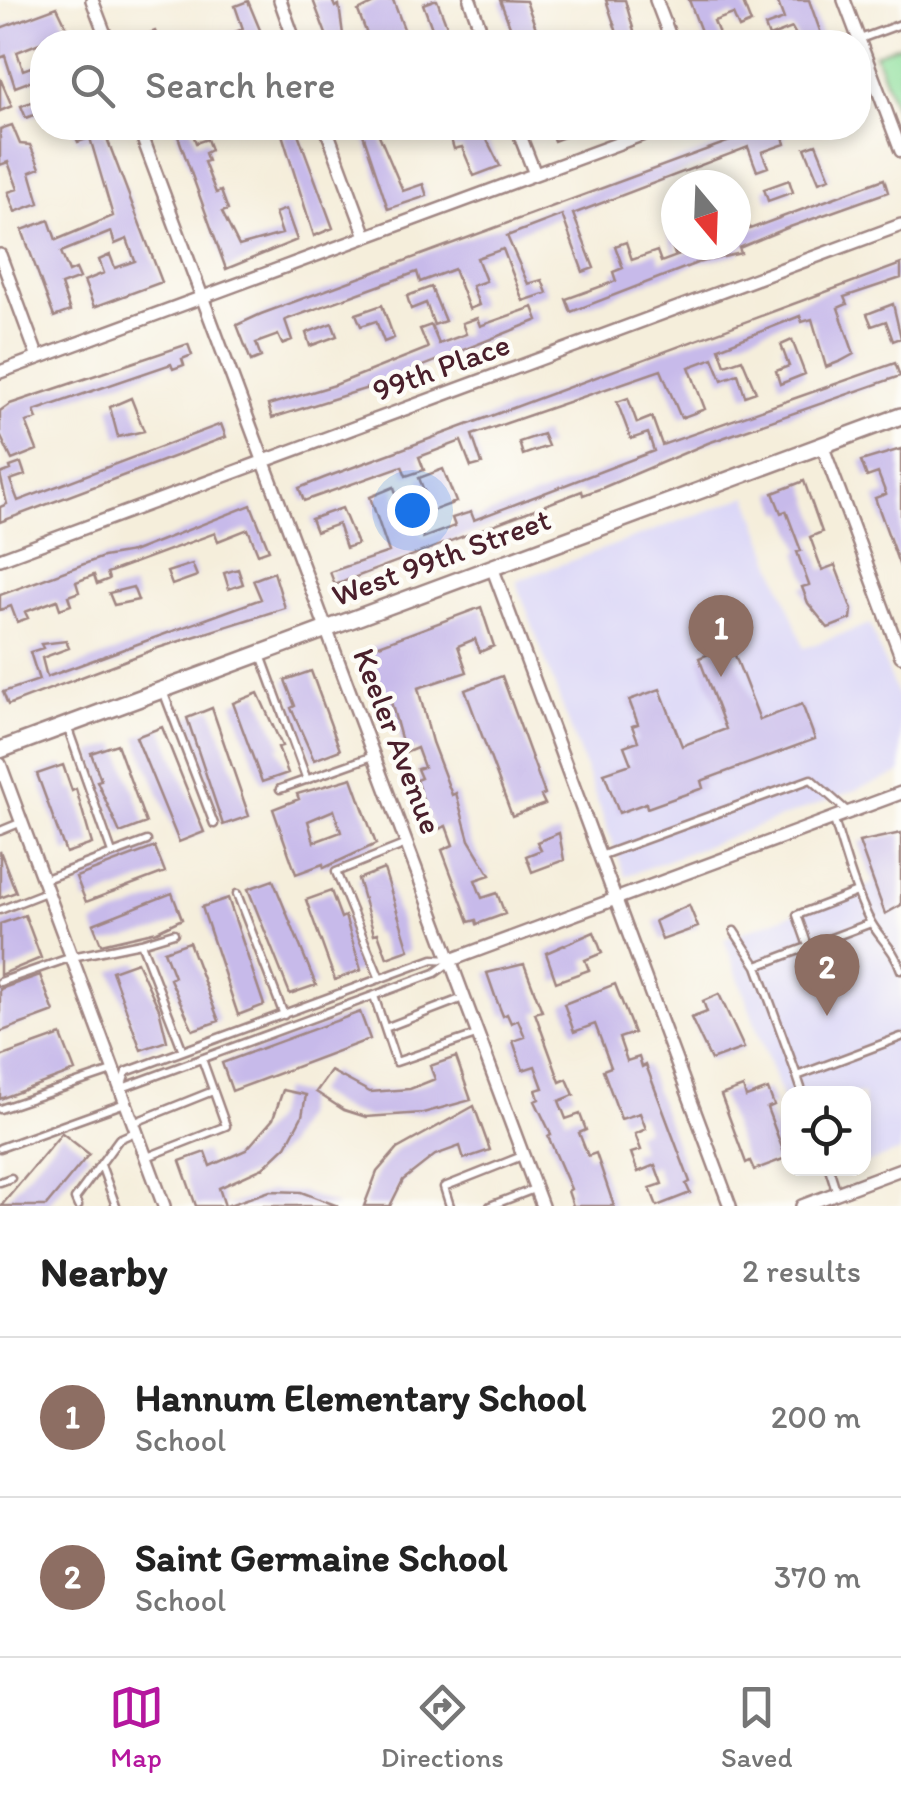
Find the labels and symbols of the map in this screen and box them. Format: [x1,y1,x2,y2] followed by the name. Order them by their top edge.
[661,170,751,260] north arrow
[367,325,515,409] street label: 99th Place
[387,485,438,536] your location
[326,500,556,614] street label: West 99th Street
[688,594,754,677] pin: 1
[345,643,451,839] street label: Keeler Avenue
[794,934,860,1016] pin: 2

